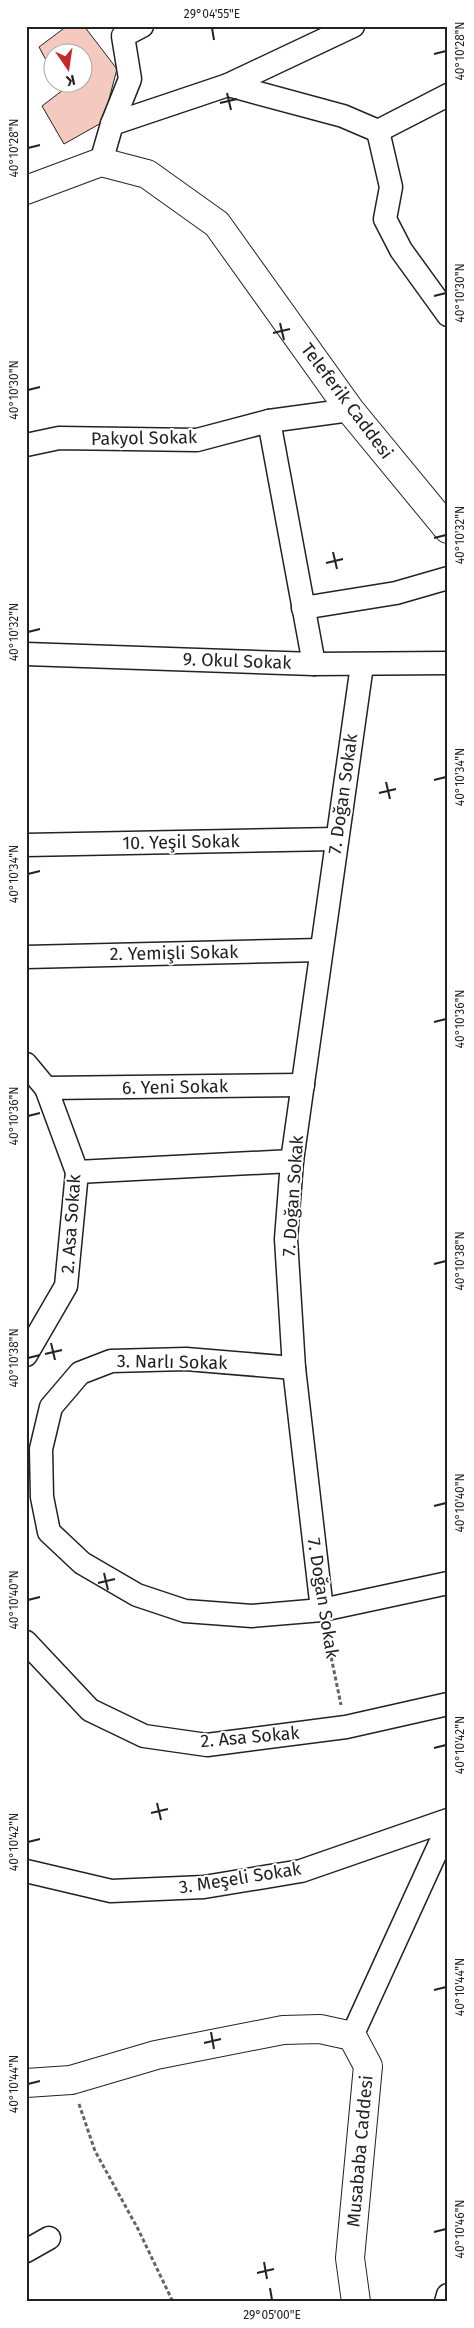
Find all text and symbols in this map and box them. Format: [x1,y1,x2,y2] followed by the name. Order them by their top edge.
[184,7,240,21] text: 29°04'55"E
[453,21,467,81] text: 40°10'28"N
[42,42,92,92] north arrow
[63,71,77,90] text: K
[7,118,21,178] text: 40°10'28"N
[453,263,467,323] text: 40°10'30"N
[296,339,398,463] street label: Teleferik Caddesi
[7,360,21,420] text: 40°10'30"N
[91,426,198,450] street label: Pakyol Sokak
[453,506,467,564] text: 40°10'32"N
[7,603,21,661] text: 40°10'32"N
[182,648,293,674] street label: 9. Okul Sokak
[324,731,362,856] street label: 7. Doğan Sokak
[453,748,467,806] text: 40°10'34"N
[122,830,241,854] street label: 10. Yeşil Sokak
[7,845,21,903] text: 40°10'34"N
[109,941,239,965] street label: 2. Yemişli Sokak
[453,990,467,1048] text: 40°10'36"N
[122,1075,229,1099] street label: 6. Yeni Sokak
[7,1087,21,1145] text: 40°10'36"N
[278,1134,308,1257] street label: 7. Doğan Sokak
[57,1173,85,1274] street label: 2. Asa Sokak
[453,1231,467,1291] text: 40°10'38"N
[7,1328,21,1388] text: 40°10'38"N
[117,1350,228,1374] street label: 3. Narlı Sokak
[453,1473,467,1533] text: 40°10'40"N
[303,1536,343,1661] street label: 7. Doğan Sokak
[7,1570,21,1630] text: 40°10'40"N
[453,1716,467,1774] text: 40°10'42"N
[200,1722,301,1752] street label: 2. Asa Sokak
[7,1813,21,1871] text: 40°10'42"N
[177,1857,303,1899] street label: 3. Meşeli Sokak
[453,1958,467,2016] text: 40°10'44"N
[7,2055,21,2113] text: 40°10'44"N
[342,2074,378,2228] street label: Musababa Caddesi
[453,2200,467,2258] text: 40°10'46"N
[243,2308,301,2322] text: 29°05'00"E

